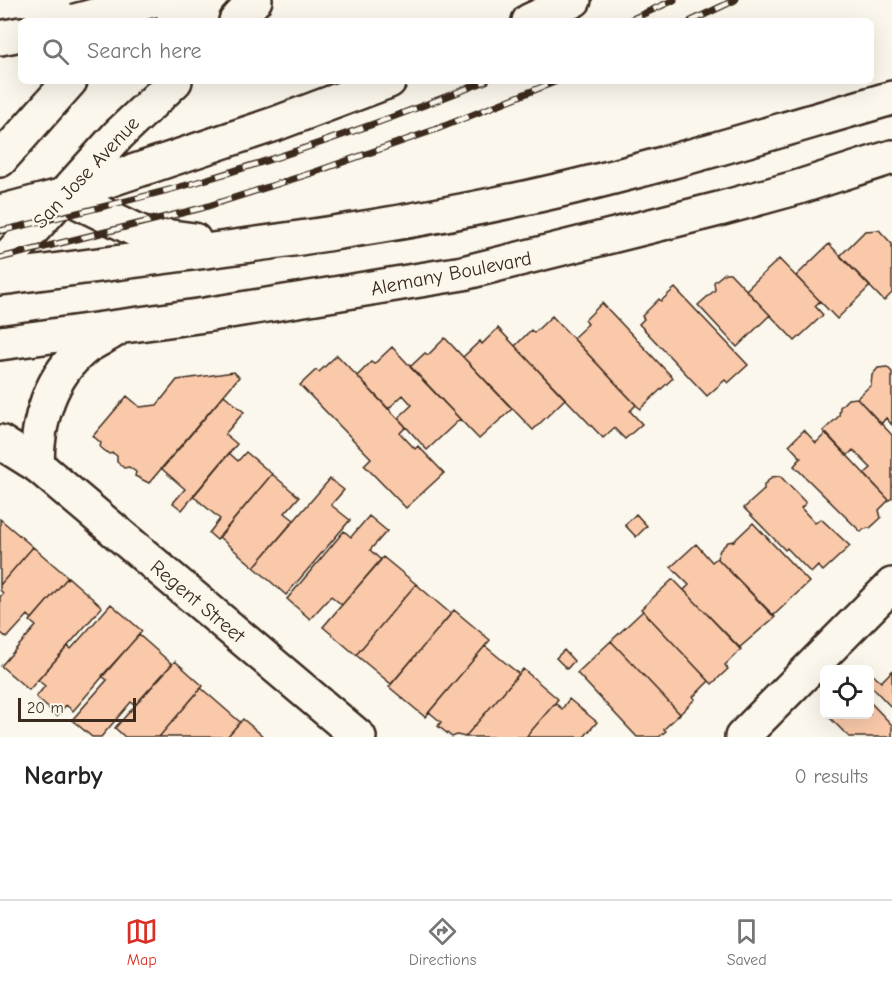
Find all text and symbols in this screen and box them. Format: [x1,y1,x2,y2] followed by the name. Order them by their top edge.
[18,18,874,84] search box
[39,35,72,68] icon: search
[87,38,202,64] text: Search here
[29,112,144,233] street label: San Jose Avenue
[369,247,533,300] street label: Alemany Boulevard
[146,555,250,648] street label: Regent Street
[820,665,874,719] map controls
[820,665,874,719] button: locate
[18,695,136,722] scale bar
[27,699,64,717] text: 20 m
[24,761,103,791] text: Nearby
[795,765,868,788] text: 0 results
[125,915,158,969] tab: Map
[409,915,476,969] tab: Directions
[727,915,767,969] tab: Saved

